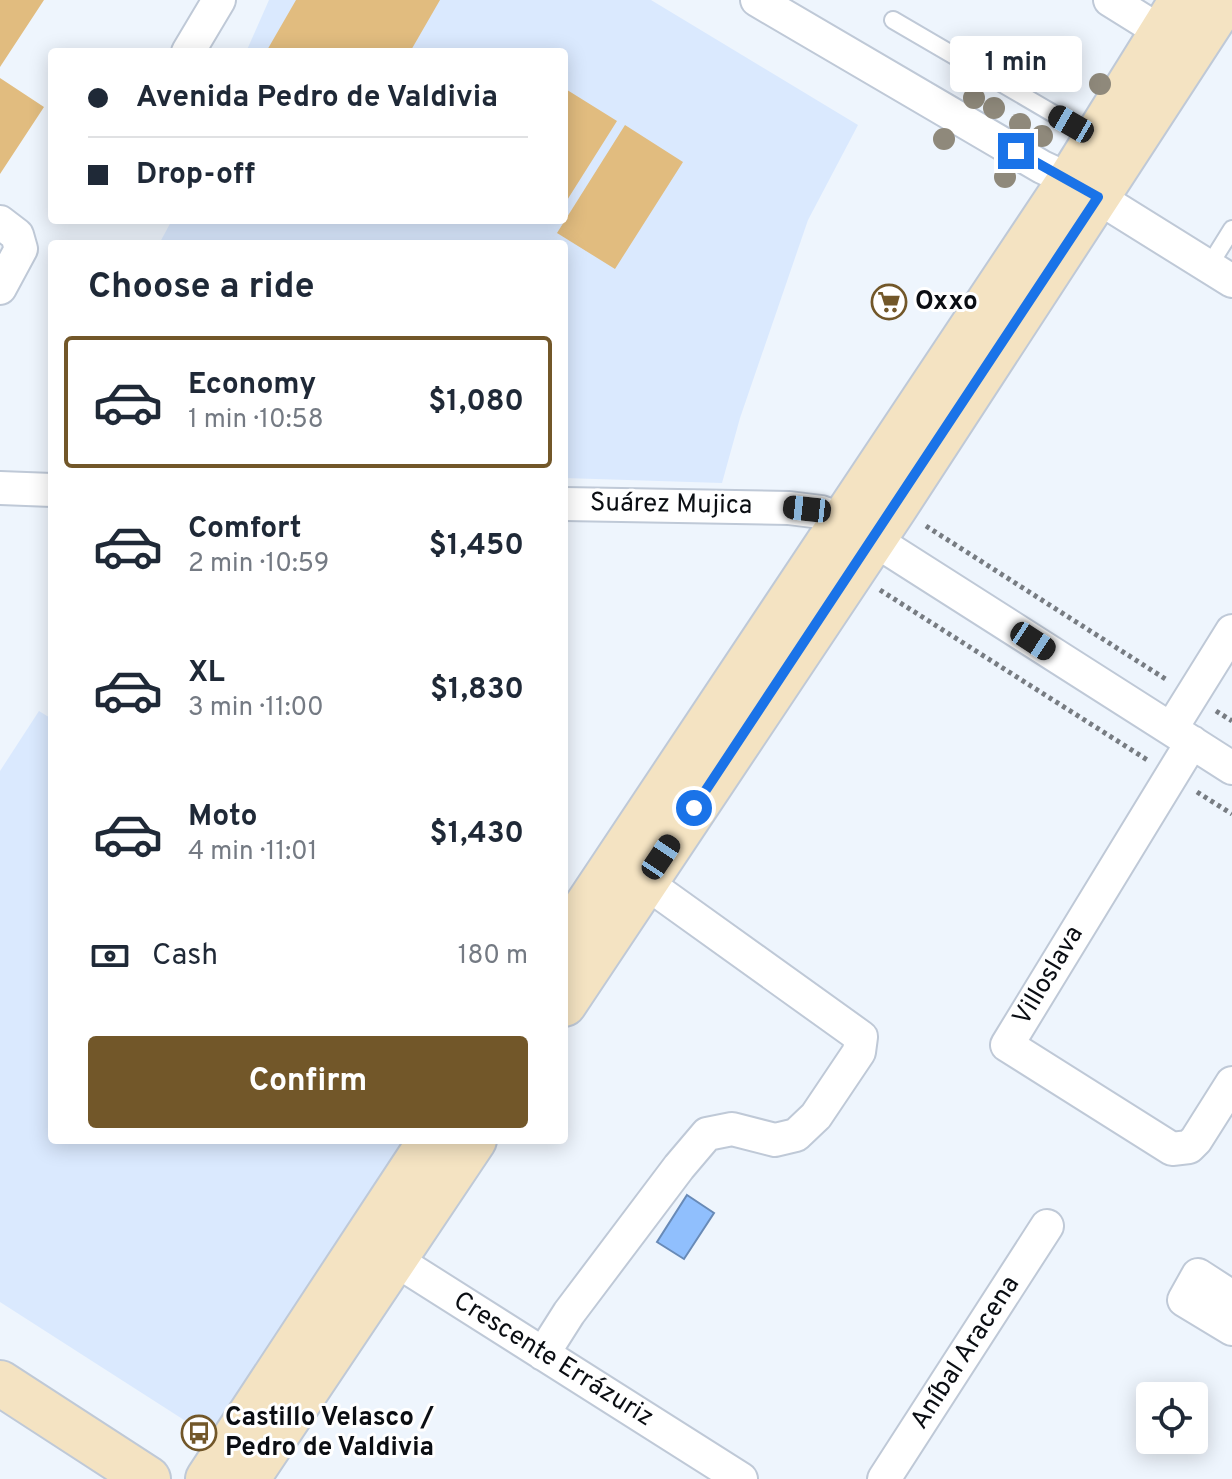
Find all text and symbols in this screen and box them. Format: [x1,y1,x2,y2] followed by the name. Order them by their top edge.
[950,35,1082,91] callout: 1 min
[985,47,1047,80] text: 1 min
[136,80,498,117] text: Avenida Pedro de Valdivia
[1044,102,1098,146] car
[998,133,1034,169] route end
[136,157,255,194] text: Drop-off
[88,265,314,311] text: Choose a ride
[870,283,908,321] supermarket icon: Oxxo
[915,286,978,319] place label: Oxxo
[92,366,164,438] icon: car
[188,367,316,404] text: Economy
[428,384,524,421] text: $1,080
[188,404,324,437] text: 1 min · 10:58
[590,487,752,523] street label: Suárez Mujica
[782,495,832,523] car
[92,510,164,582] icon: car
[188,511,301,548] text: Comfort
[429,528,524,565] text: $1,450
[188,548,329,581] text: 2 min · 10:59
[1006,618,1060,664] car
[92,654,164,726] icon: car
[188,655,225,692] text: XL
[430,672,524,709] text: $1,830
[188,692,324,725] text: 3 min · 11:00
[676,790,712,826] route start
[92,798,164,870] icon: car
[188,799,258,836] text: Moto
[430,816,524,853] text: $1,430
[638,830,684,884] car
[188,836,317,869] text: 4 min · 11:01
[1006,920,1092,1032] street label: Villoslava
[88,934,132,978] icon: cash
[152,938,218,975] text: Cash
[458,940,528,973] text: 180 m
[88,1036,528,1128] button: Confirm
[904,1270,1028,1436] street label: Aníbal Aracena
[447,1285,659,1435] street label: Crescente Errázuriz
[1136,1382,1208,1454] map controls
[1136,1382,1208,1454] button: locate
[225,1402,435,1465] place label: Castillo Velasco / Pedro de Valdivia
[180,1414,218,1452] bus stop icon: Castillo Velasco / Pedro de Valdivia

